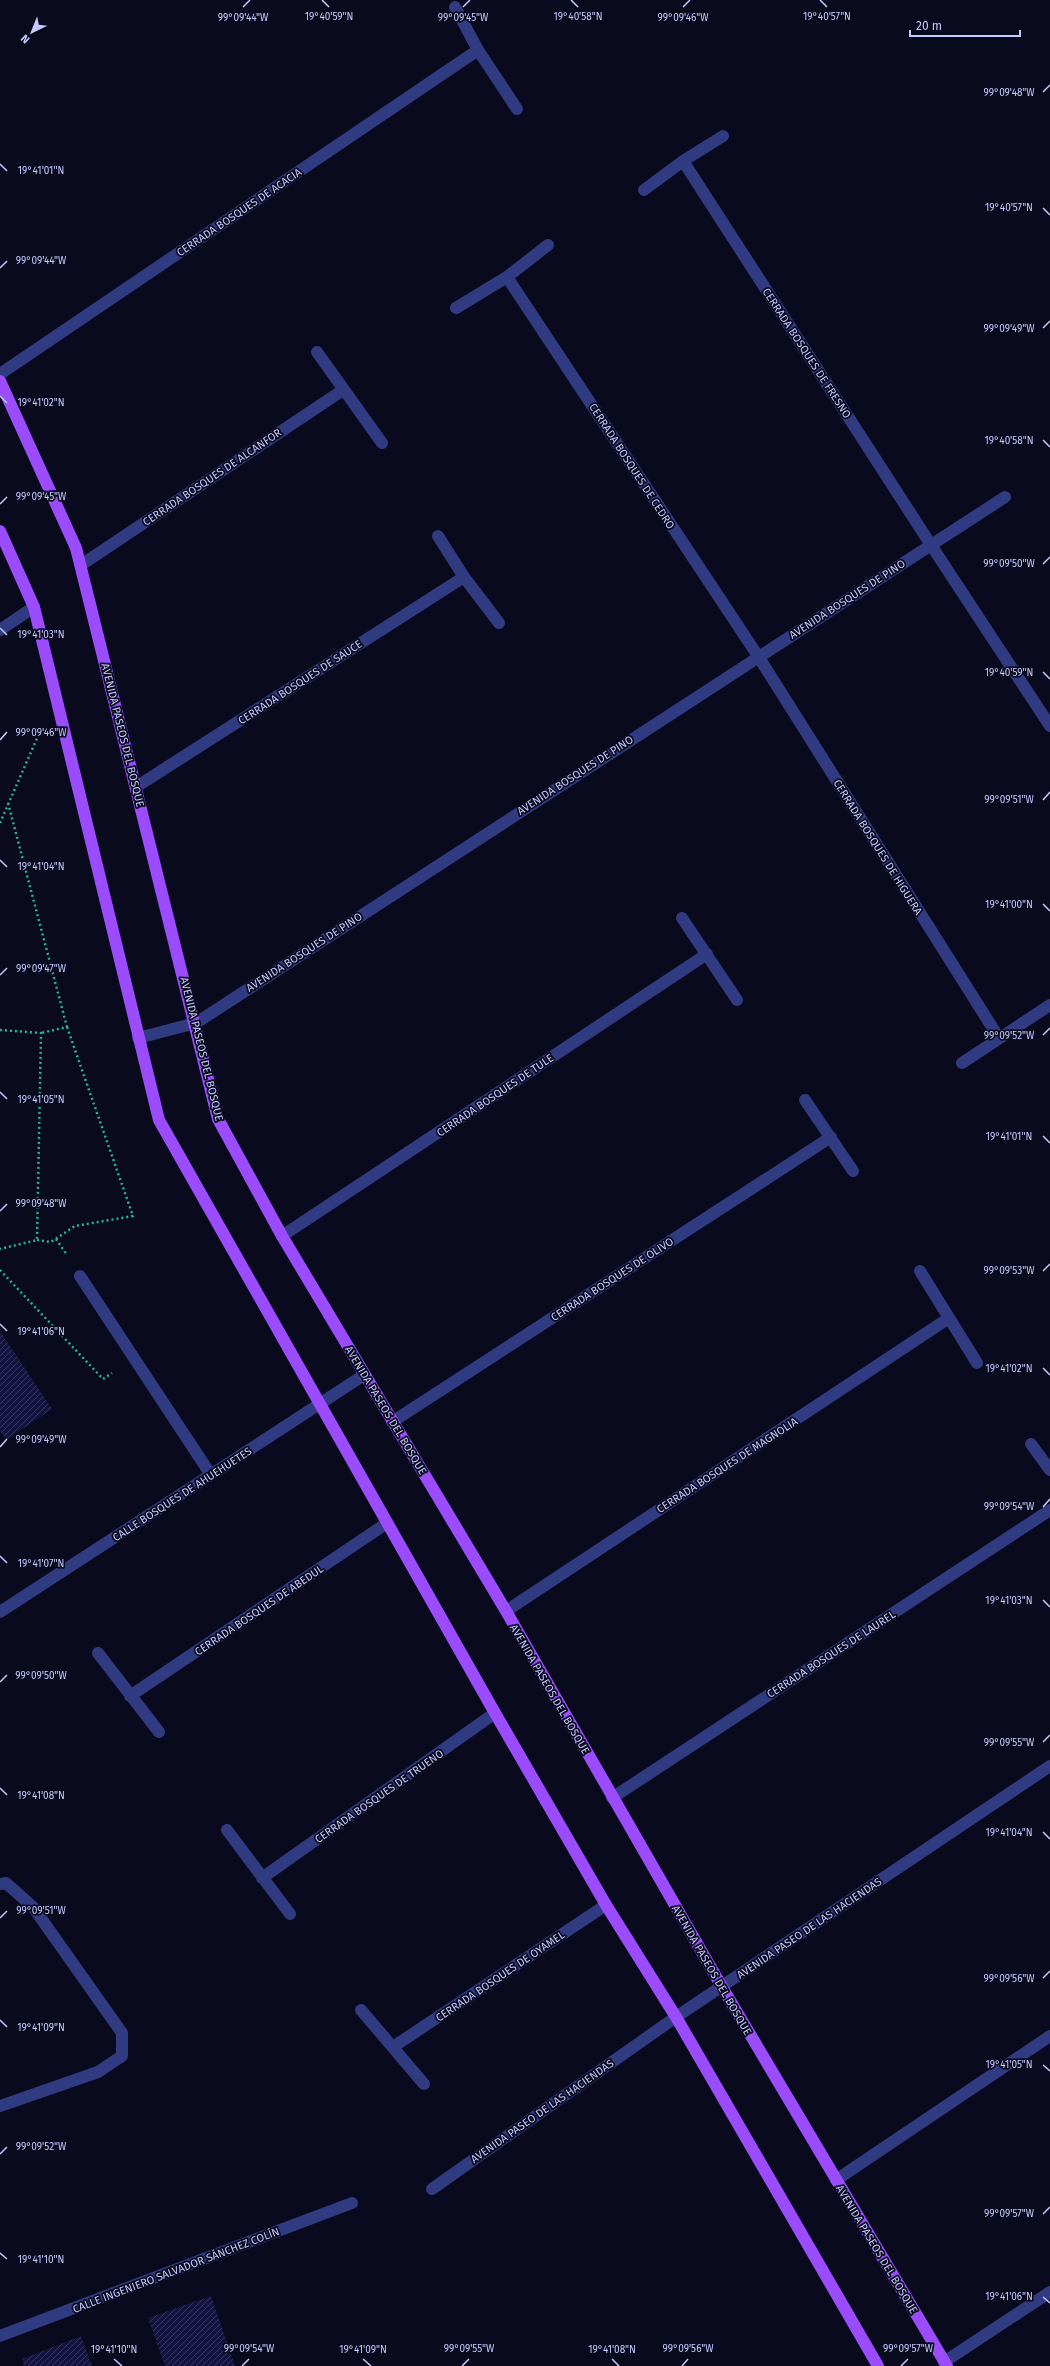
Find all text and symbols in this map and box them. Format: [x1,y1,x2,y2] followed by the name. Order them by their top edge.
[305,11,353,23] text: 19°40'59"N
[554,11,603,23] text: 19°40'58"N
[803,11,851,23] text: 19°40'57"N
[12,12,52,52] north arrow
[218,12,269,24] text: 99°09'44"W
[438,12,489,24] text: 99°09'45"W
[658,12,709,24] text: 99°09'46"W
[910,12,1020,38] scale bar
[916,19,942,33] text: 20 m
[18,32,33,46] text: N
[983,87,1035,99] text: 99°09'48"W
[18,165,64,177] text: 19°41'01"N
[174,165,305,259] street label: CERRADA BOSQUES DE ACACIA
[985,202,1033,214] text: 19°40'57"N
[16,255,67,267] text: 99°09'44"W
[760,286,854,421] street label: CERRADA BOSQUES DE FRESNO
[984,323,1035,335] text: 99°09'49"W
[17,397,65,409] text: 19°41'02"N
[586,401,677,531] street label: CERRADA BOSQUES DE CEDRO
[141,426,284,529] street label: CERRADA BOSQUES DE ALCANFOR
[985,435,1034,447] text: 19°40'58"N
[16,491,67,503] text: 99°09'45"W
[787,557,908,642] street label: AVENIDA BOSQUES DE PINO
[983,558,1035,570] text: 99°09'50"W
[17,629,65,641] text: 19°41'03"N
[236,637,365,727] street label: CERRADA BOSQUES DE SAUCE
[98,662,147,809] street label: AVENIDA PASEOS DEL BOSQUE
[985,667,1033,679] text: 19°40'59"N
[16,727,67,739] text: 99°09'46"W
[515,733,636,818] street label: AVENIDA BOSQUES DE PINO
[830,777,925,918] street label: CERRADA BOSQUES DE HIGUERA
[984,794,1035,806] text: 99°09'51"W
[17,861,65,873] text: 19°41'04"N
[985,899,1033,911] text: 19°41'00"N
[244,910,365,995] street label: AVENIDA BOSQUES DE PINO
[16,963,67,975] text: 99°09'47"W
[177,976,226,1123] street label: AVENIDA PASEOS DEL BOSQUE
[984,1030,1035,1042] text: 99°09'52"W
[434,1051,556,1139] street label: CERRADA BOSQUES DE TULE
[17,1094,65,1106] text: 19°41'05"N
[986,1131,1032,1143] text: 19°41'01"N
[15,1198,67,1210] text: 99°09'48"W
[549,1235,676,1324] street label: CERRADA BOSQUES DE OLIVO
[984,1265,1035,1277] text: 99°09'53"W
[17,1326,65,1338] text: 19°41'06"N
[342,1344,429,1477] street label: AVENIDA PASEOS DEL BOSQUE
[985,1363,1033,1375] text: 19°41'02"N
[654,1415,801,1516] street label: CERRADA BOSQUES DE MAGNOLIA
[16,1434,67,1446] text: 99°09'49"W
[110,1445,254,1544] street label: CALLE BOSQUES DE AHUEHUETES
[984,1501,1035,1513] text: 99°09'54"W
[18,1558,64,1570] text: 19°41'07"N
[193,1562,326,1658] street label: CERRADA BOSQUES DE ABEDUL
[985,1595,1033,1607] text: 19°41'03"N
[765,1608,898,1701] street label: CERRADA BOSQUES DE LAUREL
[507,1622,592,1757] street label: AVENIDA PASEOS DEL BOSQUE
[15,1670,67,1682] text: 99°09'50"W
[984,1737,1035,1749] text: 99°09'55"W
[312,1747,446,1846] street label: CERRADA BOSQUES DE TRUENO
[17,1790,65,1802] text: 19°41'08"N
[985,1827,1033,1839] text: 19°41'04"N
[734,1875,884,1982] street label: AVENIDA PASEO DE LAS HACIENDAS
[669,1903,754,2038] street label: AVENIDA PASEOS DEL BOSQUE
[16,1905,67,1917] text: 99°09'51"W
[433,1928,568,2024] street label: CERRADA BOSQUES DE OYAMEL
[983,1973,1035,1985] text: 99°09'56"W
[17,2022,65,2034] text: 19°41'09"N
[468,2057,616,2166] street label: AVENIDA PASEO DE LAS HACIENDAS
[985,2059,1033,2071] text: 19°41'05"N
[16,2141,67,2153] text: 99°09'52"W
[833,2183,920,2316] street label: AVENIDA PASEOS DEL BOSQUE
[984,2208,1035,2220] text: 99°09'57"W
[71,2224,281,2316] street label: CALLE INGENIERO SALVADOR SÁNCHEZ COLÍN
[18,2254,64,2266] text: 19°41'10"N
[985,2291,1033,2303] text: 19°41'06"N
[224,2343,275,2355] text: 99°09'54"W
[444,2343,495,2355] text: 99°09'55"W
[662,2343,714,2355] text: 99°09'56"W
[883,2343,934,2355] text: 99°09'57"W
[91,2344,137,2356] text: 19°41'10"N
[339,2344,387,2356] text: 19°41'09"N
[588,2344,636,2356] text: 19°41'08"N

